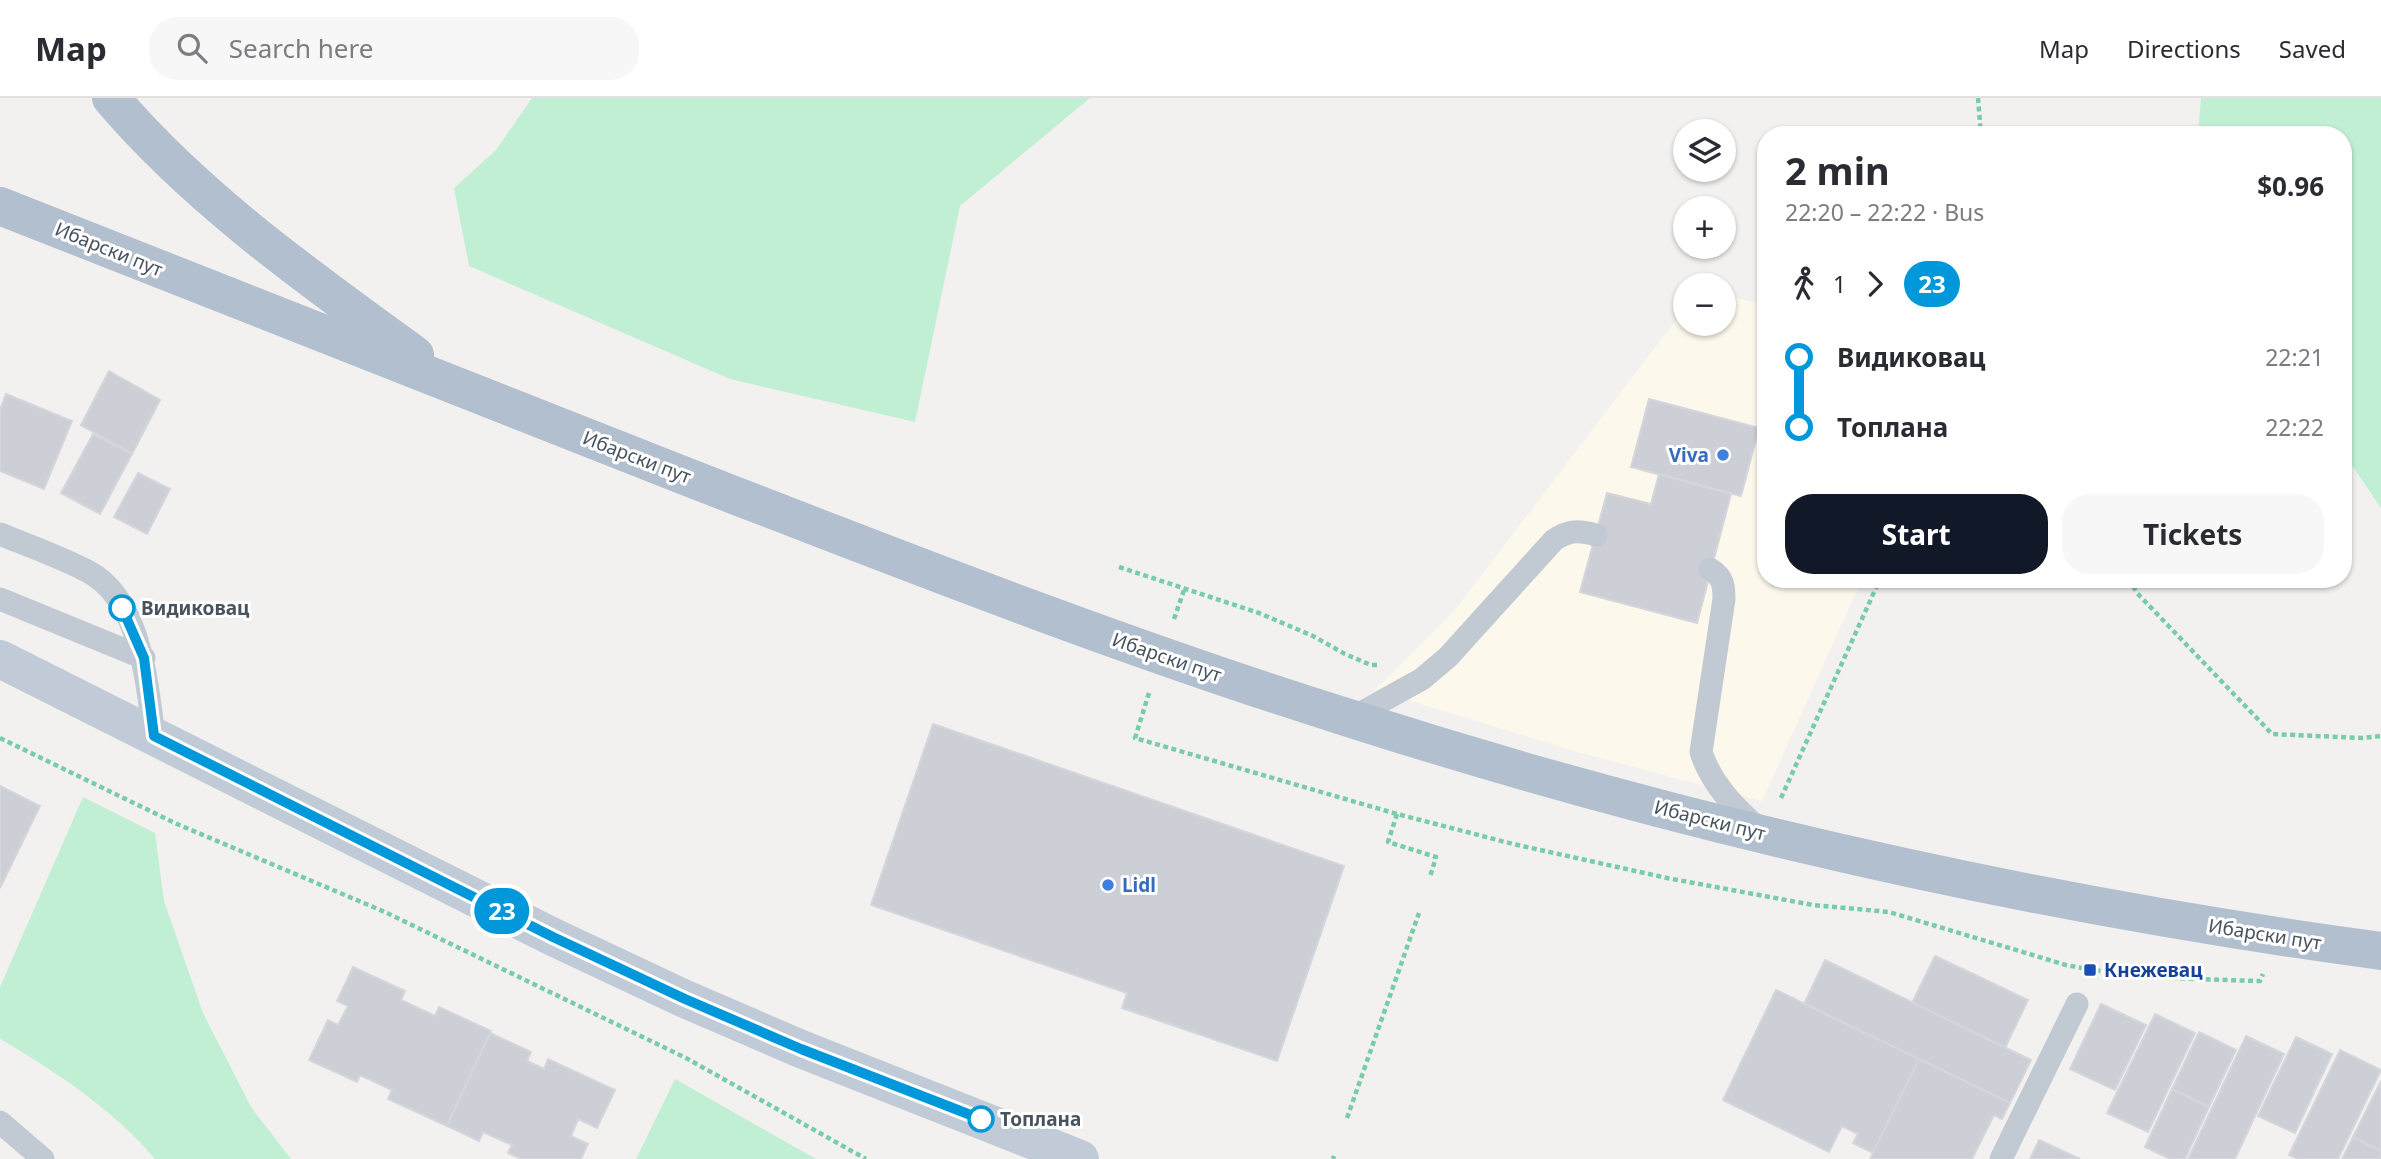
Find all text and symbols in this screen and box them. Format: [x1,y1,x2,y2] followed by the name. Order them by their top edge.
[149,17,639,80] search box
[35,26,107,71] text: Map
[173,29,211,67] icon: search
[229,30,373,66] text: Search here
[2039,32,2089,65] text: Map
[2127,32,2241,65] text: Directions
[2279,32,2346,65] text: Saved
[1673,119,1736,336] map controls
[1673,119,1736,182] button: layers
[1785,144,1890,196] text: 2 min
[2257,168,2324,204] text: $0.96
[1673,196,1736,259] button: +
[1785,196,1984,228] text: 22:20 – 22:22 · Bus
[51,216,167,282] street label: Ибарски пут
[1785,265,1823,303] icon: walk
[1856,265,1894,303] icon: forward
[1918,267,1946,300] text: 23
[1833,268,1846,300] text: 1
[1673,273,1736,336] button: −
[1837,339,1985,375] text: Видиковац
[2265,341,2324,373] text: 22:21
[1837,409,1948,445] text: Топлана
[2265,411,2324,443] text: 22:22
[579,424,695,490] street label: Ибарски пут
[1669,442,1709,468] place label: Viva
[1715,447,1731,463] marker: Viva
[1785,494,2048,574] button: Start
[2062,494,2324,574] button: Tickets
[109,595,135,621] marker: Видиковац
[141,595,250,621] place label: Видиковац
[1109,626,1225,688] street label: Ибарски пут
[1652,794,1769,846] street label: Ибарски пут
[1122,872,1156,898] place label: Lidl
[1100,877,1116,893] marker: Lidl
[470,888,534,934] line badge: 23
[488,894,516,927] text: 23
[2207,912,2324,956] street label: Ибарски пут
[2104,957,2203,983] place label: Кнежевац
[2082,962,2098,978] marker: Кнежевац
[968,1106,994,1132] marker: Топлана
[1000,1106,1081,1132] place label: Топлана

